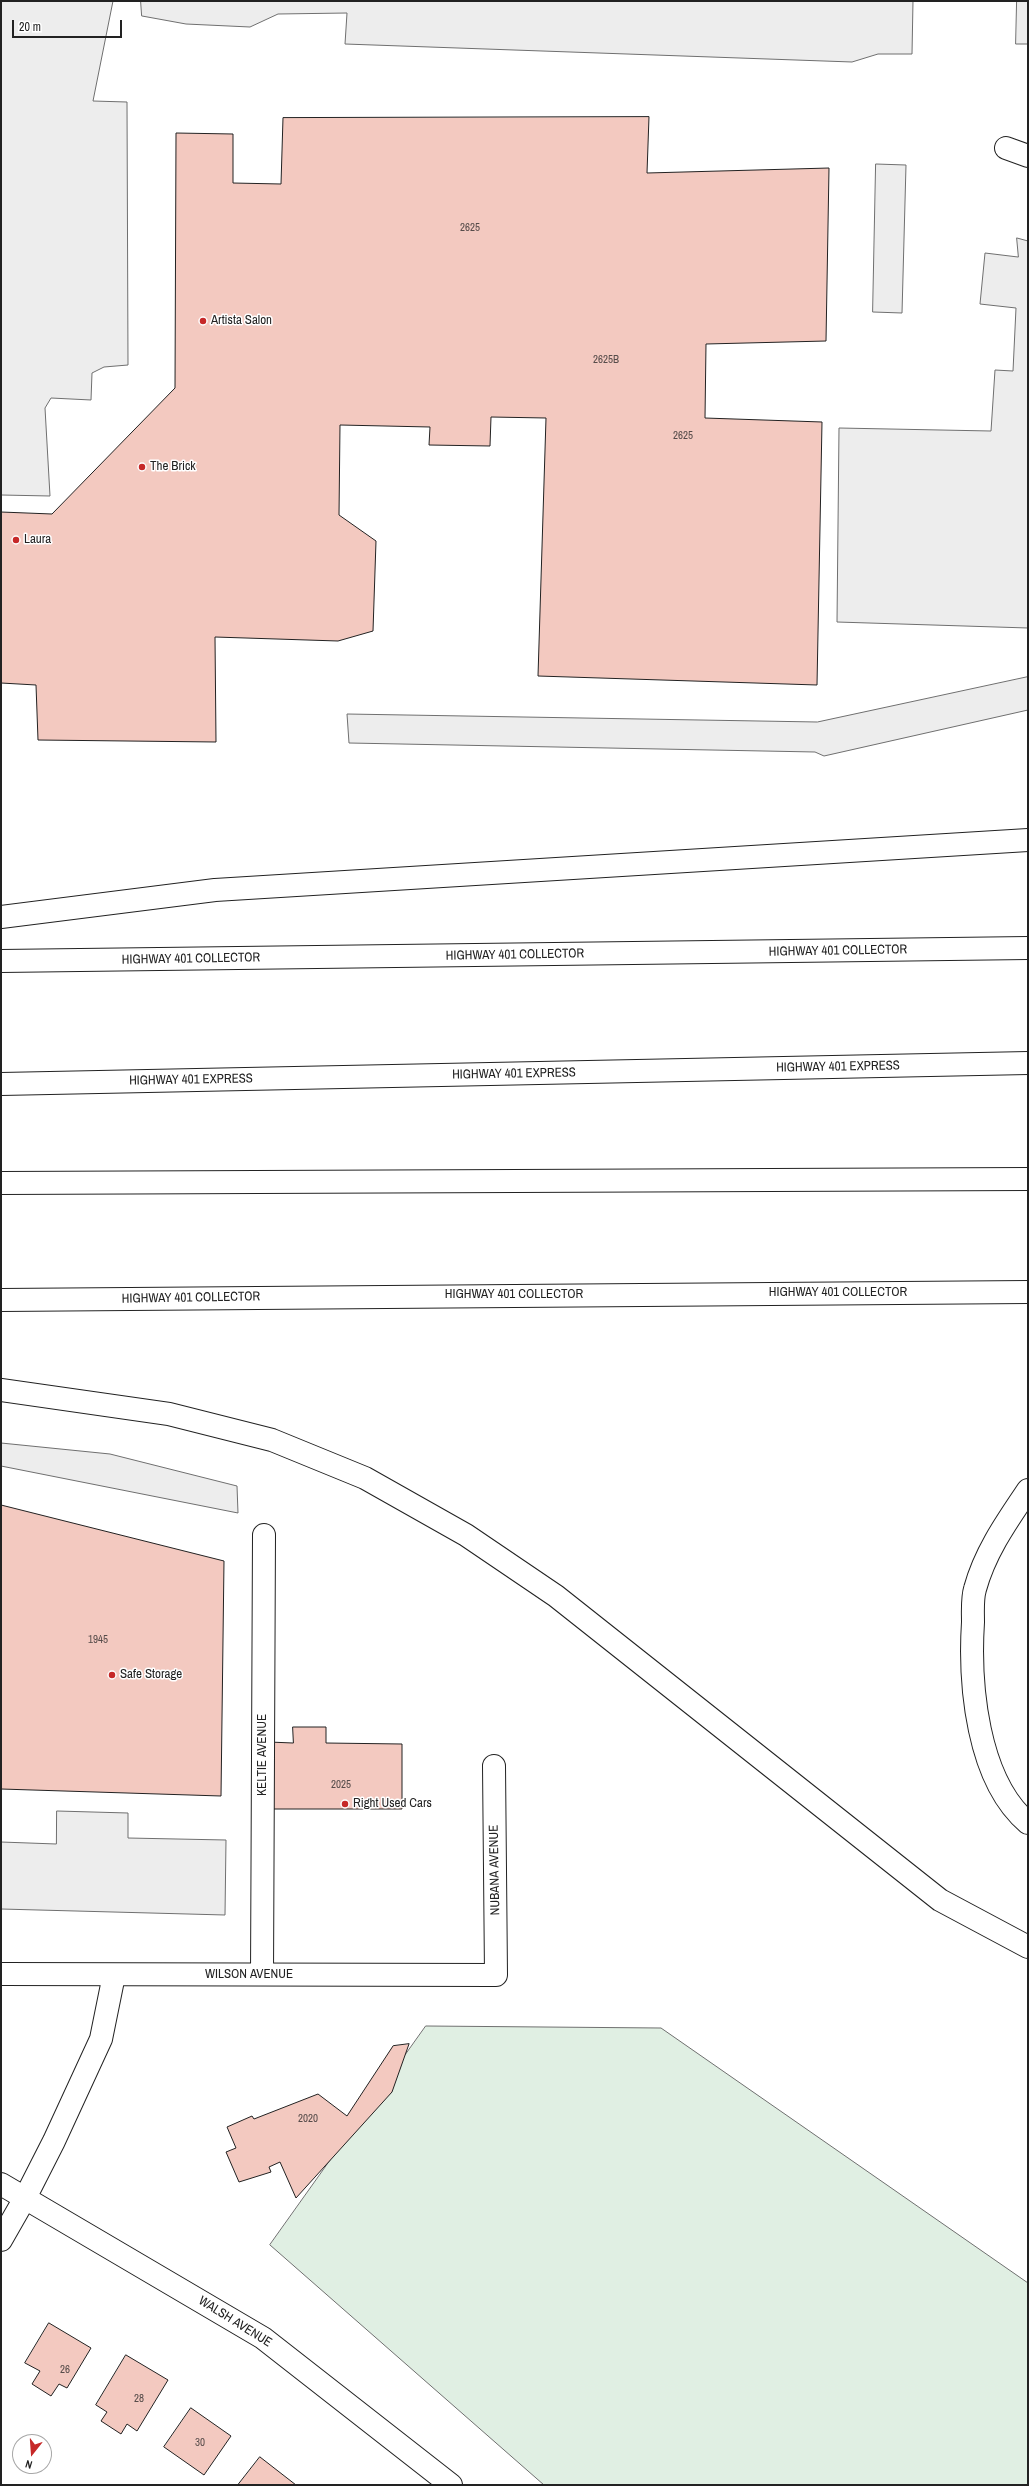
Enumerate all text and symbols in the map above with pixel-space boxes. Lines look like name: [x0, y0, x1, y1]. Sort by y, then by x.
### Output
scale bar: [14, 12, 124, 38]
text: 20 m: [19, 19, 41, 35]
house number: 2625: [460, 221, 480, 235]
place label: Artista Salon: [211, 313, 272, 329]
marker: Artista Salon: [198, 316, 208, 326]
house number: 2625B: [593, 353, 619, 367]
house number: 2625: [673, 429, 693, 443]
place label: The Brick: [150, 459, 196, 475]
marker: The Brick: [137, 462, 147, 472]
place label: Laura: [24, 532, 51, 548]
marker: Laura: [11, 535, 21, 545]
street label: HIGHWAY 401 COLLECTOR: [769, 942, 907, 960]
street label: HIGHWAY 401 COLLECTOR: [446, 946, 584, 964]
street label: HIGHWAY 401 COLLECTOR: [122, 950, 260, 968]
street label: HIGHWAY 401 EXPRESS: [776, 1058, 900, 1076]
street label: HIGHWAY 401 EXPRESS: [452, 1065, 576, 1083]
street label: HIGHWAY 401 EXPRESS: [129, 1071, 253, 1089]
street label: HIGHWAY 401 COLLECTOR: [769, 1285, 907, 1301]
street label: HIGHWAY 401 COLLECTOR: [445, 1287, 583, 1303]
street label: HIGHWAY 401 COLLECTOR: [122, 1289, 260, 1307]
house number: 1945: [88, 1633, 108, 1647]
place label: Safe Storage: [120, 1667, 182, 1683]
marker: Safe Storage: [107, 1670, 117, 1680]
street label: KELTIE AVENUE: [255, 1714, 271, 1796]
house number: 2025: [331, 1778, 351, 1792]
place label: Right Used Cars: [353, 1796, 432, 1812]
marker: Right Used Cars: [340, 1799, 350, 1809]
street label: NUBANA AVENUE: [486, 1825, 504, 1915]
street label: WILSON AVENUE: [205, 1967, 293, 1983]
house number: 2020: [298, 2112, 318, 2126]
street label: WALSH AVENUE: [195, 2293, 275, 2351]
house number: 26: [60, 2363, 70, 2377]
house number: 28: [134, 2392, 144, 2406]
north arrow: [12, 2434, 52, 2474]
house number: 30: [195, 2436, 205, 2450]
text: N: [24, 2457, 34, 2472]

